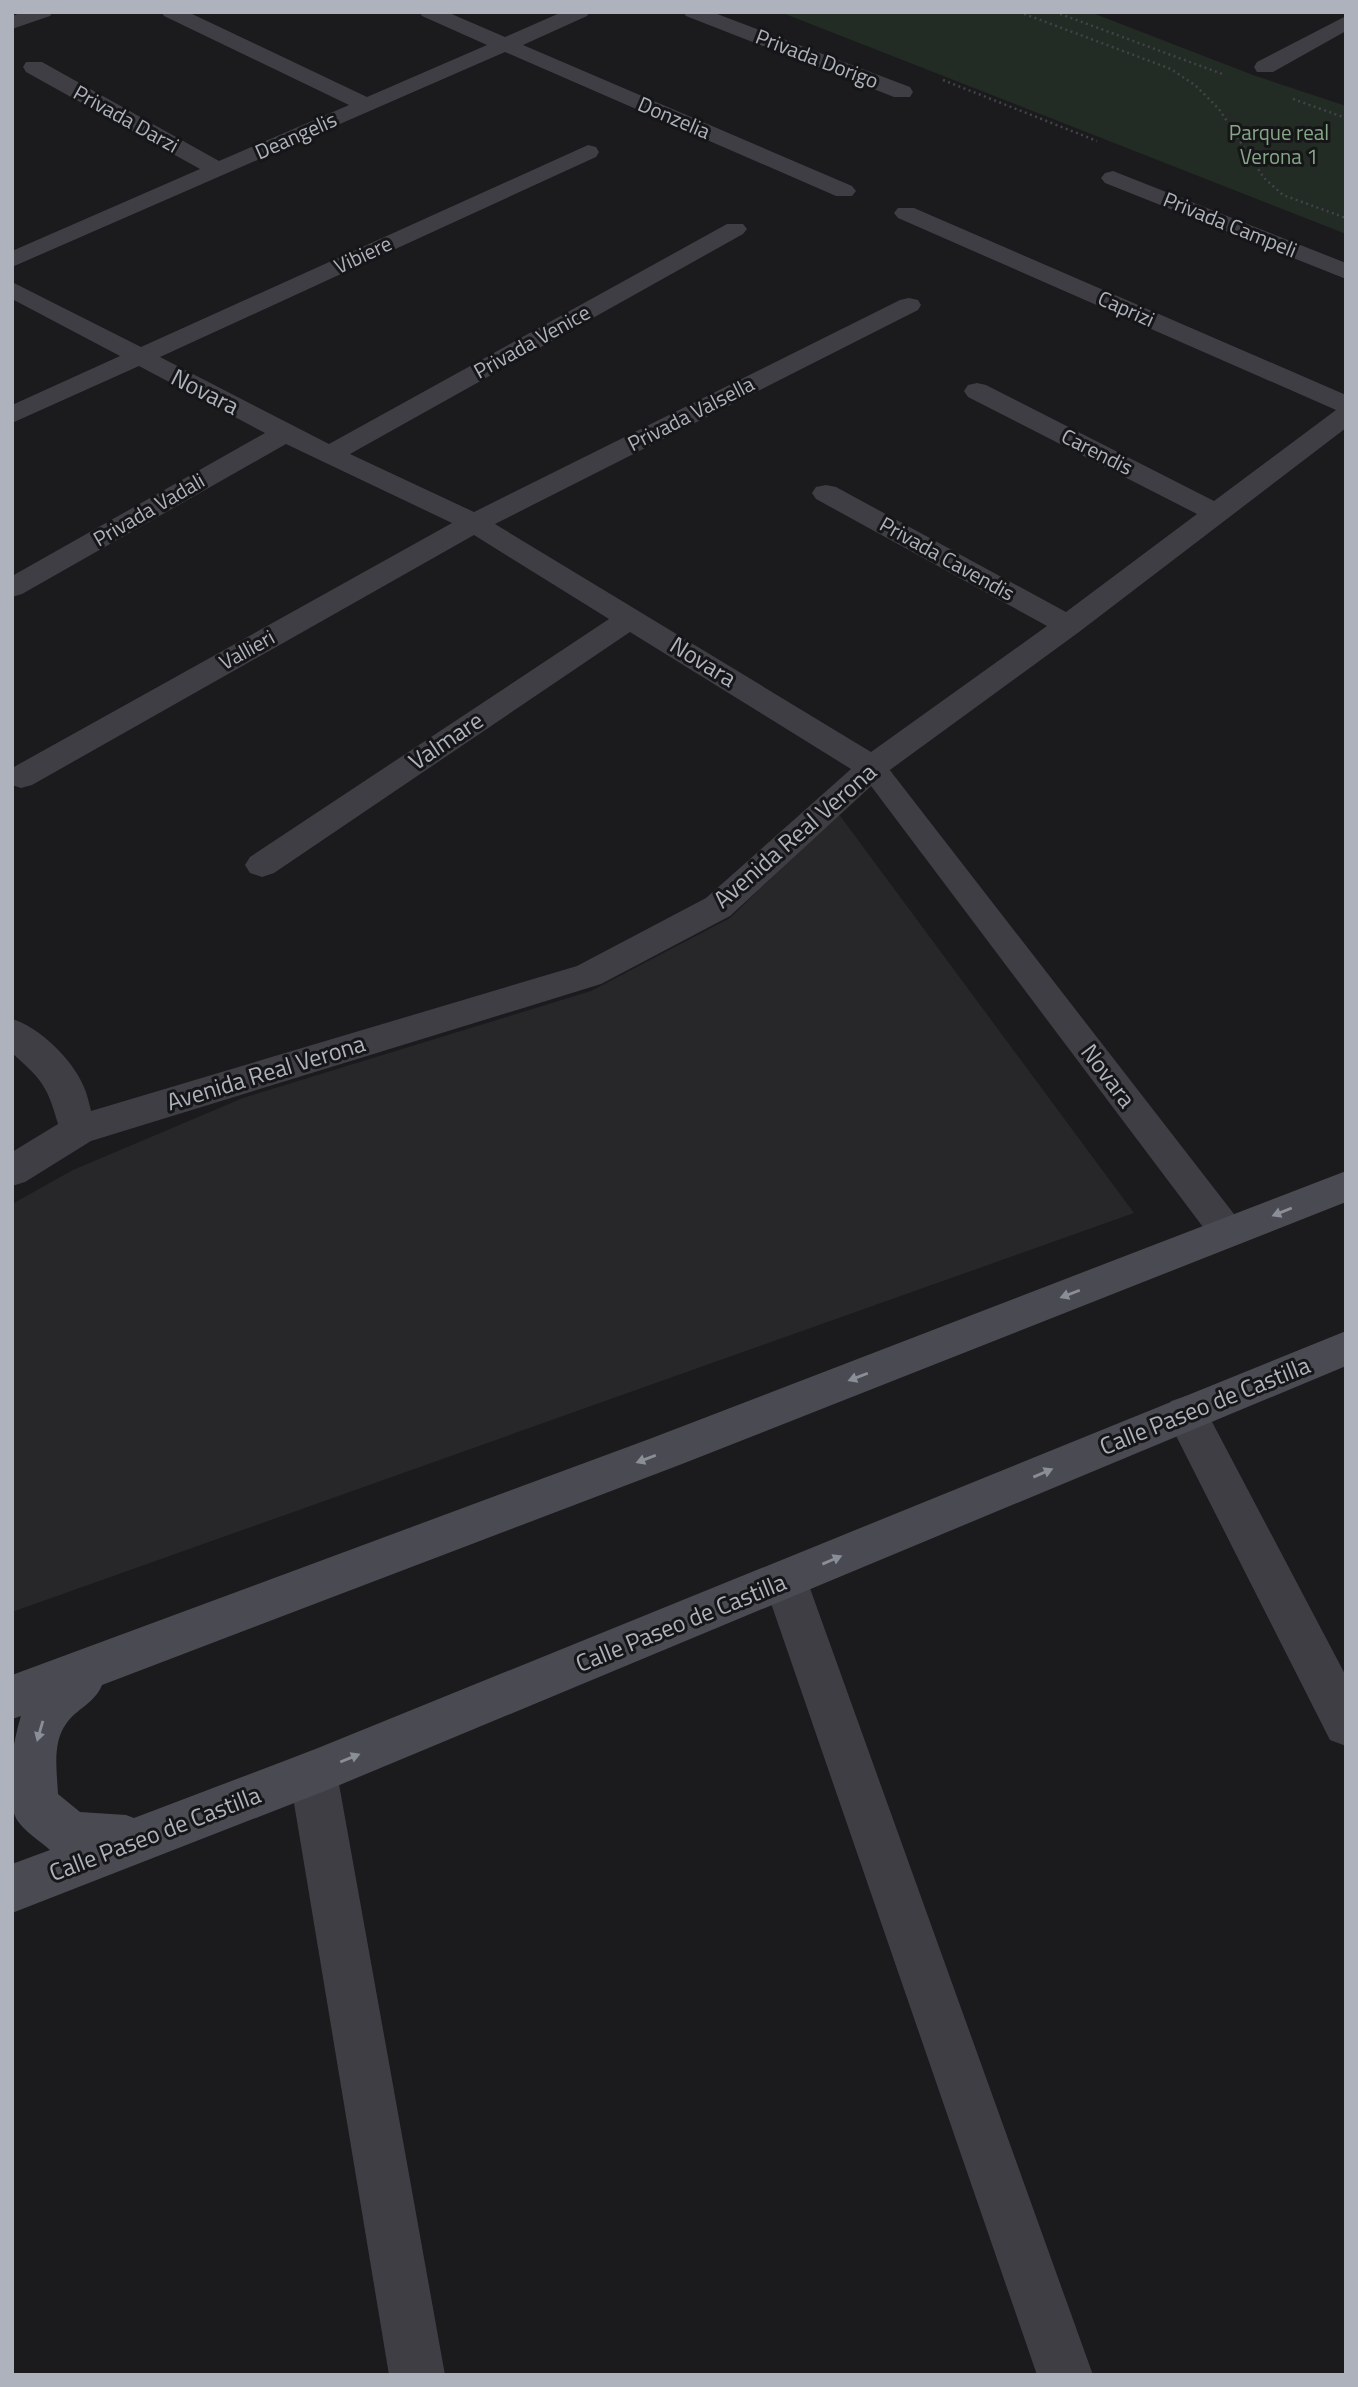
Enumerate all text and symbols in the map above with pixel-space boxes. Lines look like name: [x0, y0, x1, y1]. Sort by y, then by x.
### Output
street label: Privada Dorigo: [751, 20, 883, 96]
street label: Privada Darzi: [68, 76, 185, 160]
street label: Donzelia: [633, 88, 716, 147]
street label: Deangelis: [250, 103, 342, 167]
park label: Parque real Verona 1: [1229, 116, 1329, 172]
street label: Privada Campeli: [1159, 183, 1302, 265]
street label: Vibiere: [328, 227, 397, 281]
street label: Caprizi: [1093, 281, 1160, 335]
street label: Privada Venice: [467, 296, 596, 386]
street label: Novara: [165, 359, 246, 424]
street label: Privada Valsella: [622, 367, 760, 459]
street label: Carendis: [1056, 420, 1139, 483]
street label: Privada Vadali: [87, 464, 210, 554]
street label: Privada Cavendis: [874, 508, 1021, 609]
street label: Vallieri: [213, 621, 280, 677]
street label: Novara: [663, 627, 744, 696]
street label: Valmare: [401, 702, 490, 778]
street label: Avenida Real Verona: [705, 754, 884, 916]
street label: Avenida Real Verona: [162, 1025, 369, 1119]
street label: Novara: [1073, 1036, 1145, 1115]
one-way arrow: [1272, 1206, 1293, 1217]
one-way arrow: [1060, 1289, 1081, 1300]
street label: Calle Paseo de Castilla: [1094, 1346, 1315, 1464]
one-way arrow: [848, 1371, 869, 1382]
one-way arrow: [636, 1454, 657, 1465]
one-way arrow: [1032, 1467, 1053, 1478]
one-way arrow: [822, 1555, 843, 1566]
street label: Calle Paseo de Castilla: [570, 1563, 791, 1681]
one-way arrow: [34, 1721, 44, 1742]
one-way arrow: [340, 1752, 360, 1764]
street label: Calle Paseo de Castilla: [44, 1776, 266, 1890]

